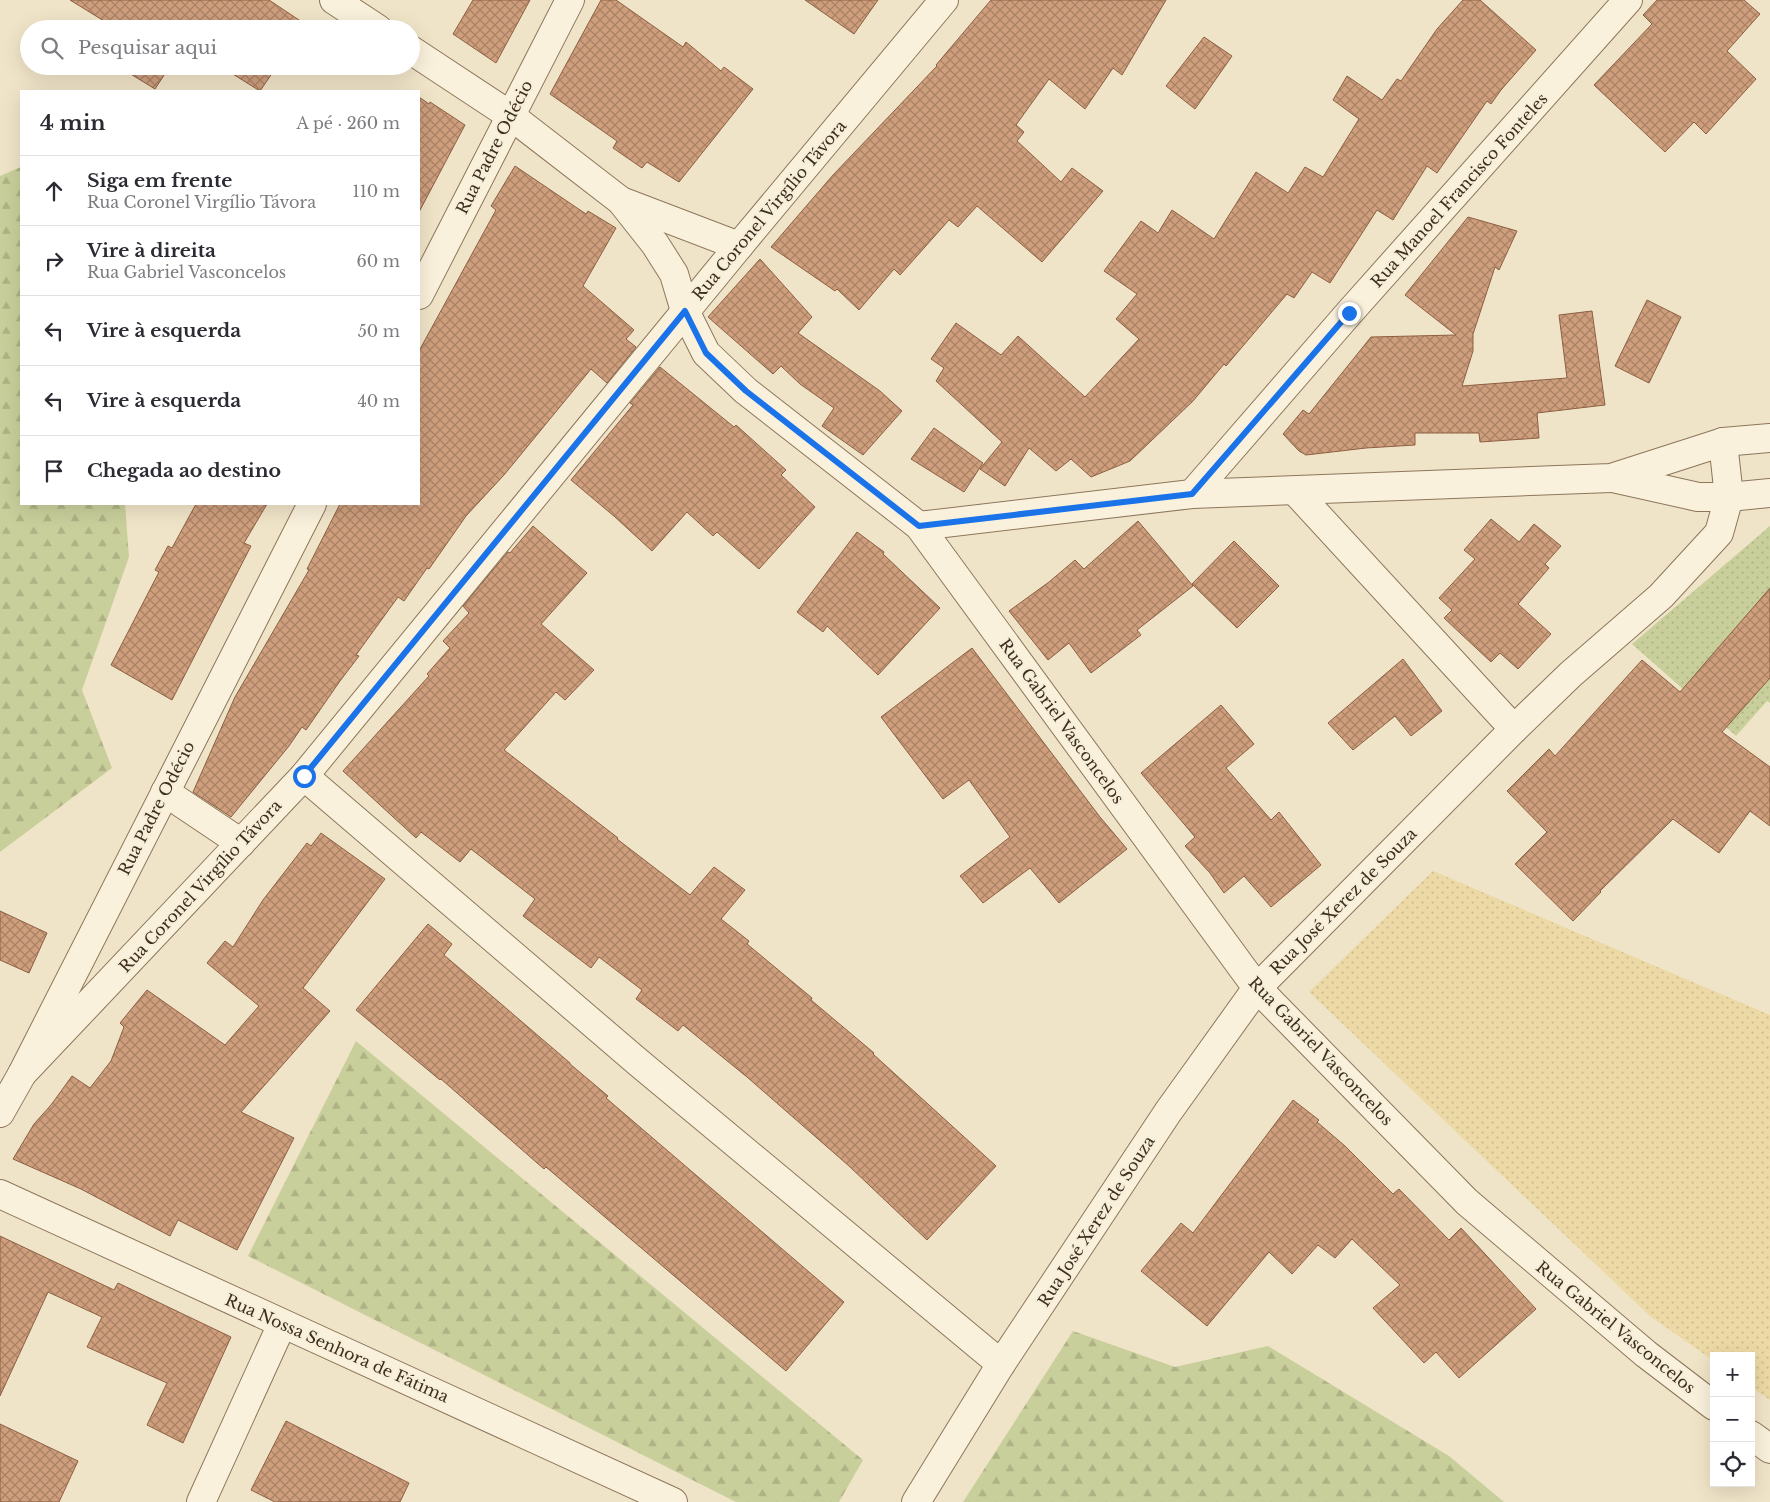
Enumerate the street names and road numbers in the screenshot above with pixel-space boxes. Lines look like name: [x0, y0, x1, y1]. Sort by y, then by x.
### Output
street label: Rua Padre Odécio: [452, 77, 536, 217]
street label: Rua Manoel Francisco Fonteles: [1366, 89, 1552, 291]
street label: Rua Coronel Virgílio Távora: [688, 116, 850, 304]
street label: Rua Gabriel Vasconcelos: [995, 635, 1129, 807]
street label: Rua Padre Odécio: [114, 738, 198, 878]
street label: Rua Coronel Virgílio Távora: [115, 795, 285, 977]
street label: Rua José Xerez de Souza: [1265, 823, 1421, 979]
street label: Rua Gabriel Vasconcelos: [1245, 972, 1397, 1130]
street label: Rua José Xerez de Souza: [1033, 1132, 1159, 1310]
street label: Rua Gabriel Vasconcelos: [1532, 1257, 1700, 1397]
street label: Rua Nossa Senhora de Fátima: [222, 1289, 452, 1407]

